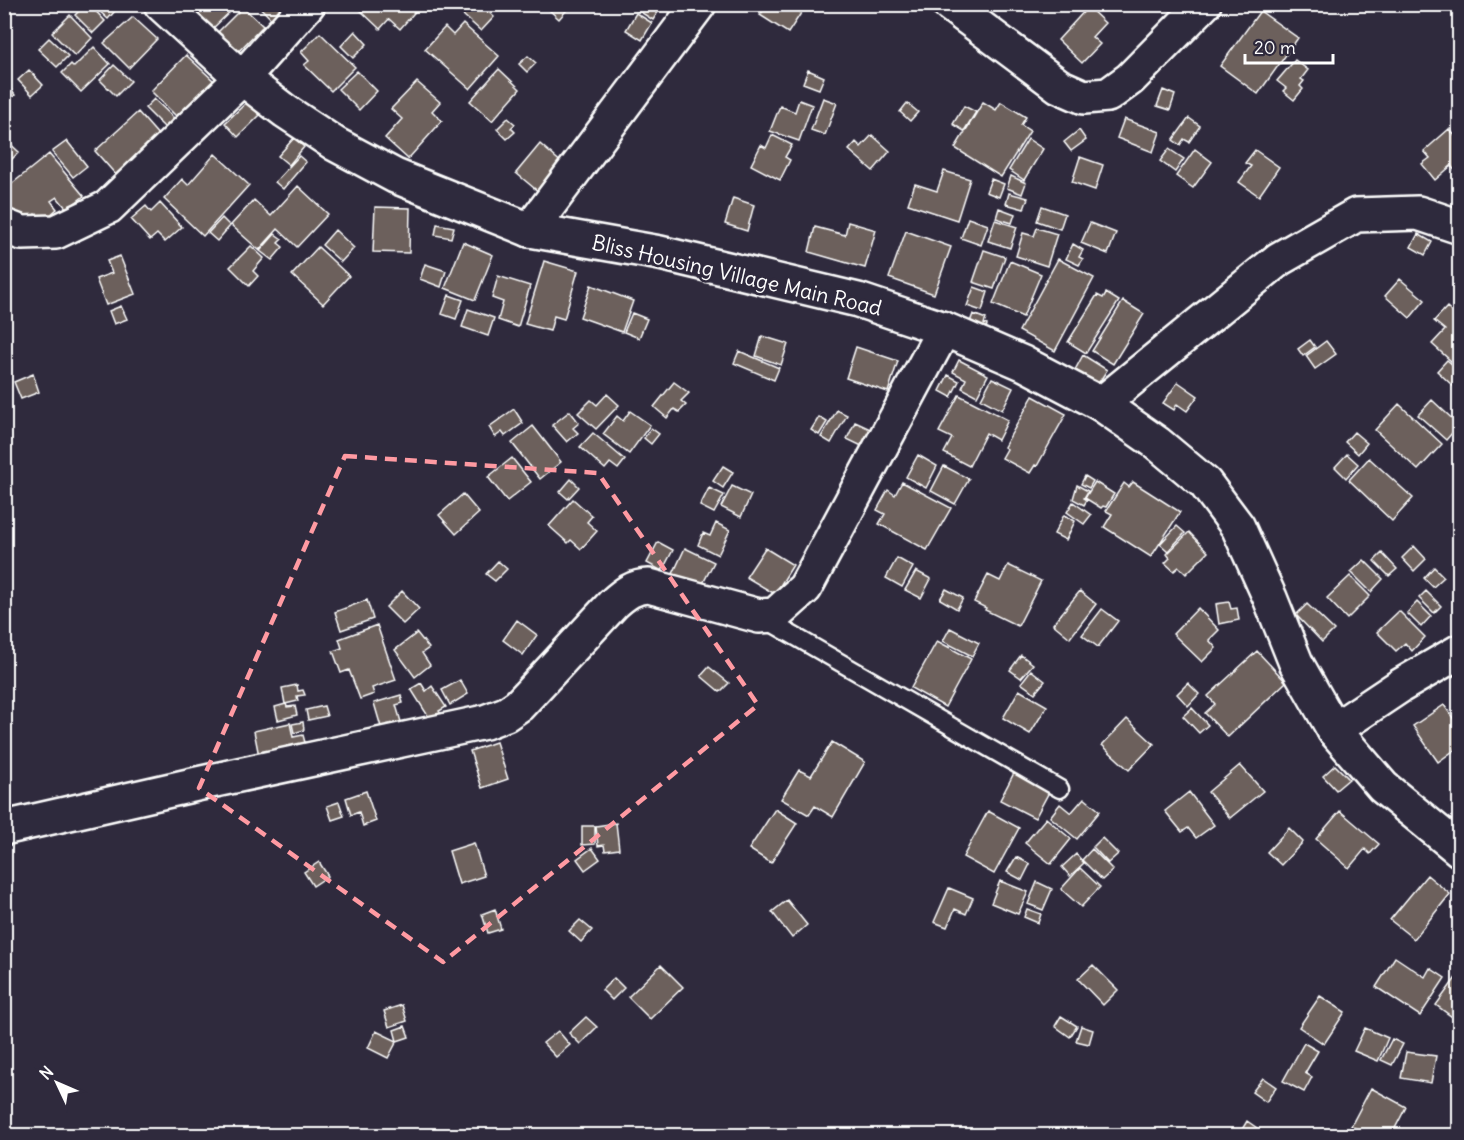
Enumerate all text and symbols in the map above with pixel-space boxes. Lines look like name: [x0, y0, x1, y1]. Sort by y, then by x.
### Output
scale bar: [1245, 27, 1334, 65]
text: 20 m: [1254, 36, 1296, 59]
street label: Bliss Housing Village Main Road: [589, 228, 885, 322]
north arrow: [27, 1053, 87, 1113]
text: N: [35, 1062, 57, 1084]

